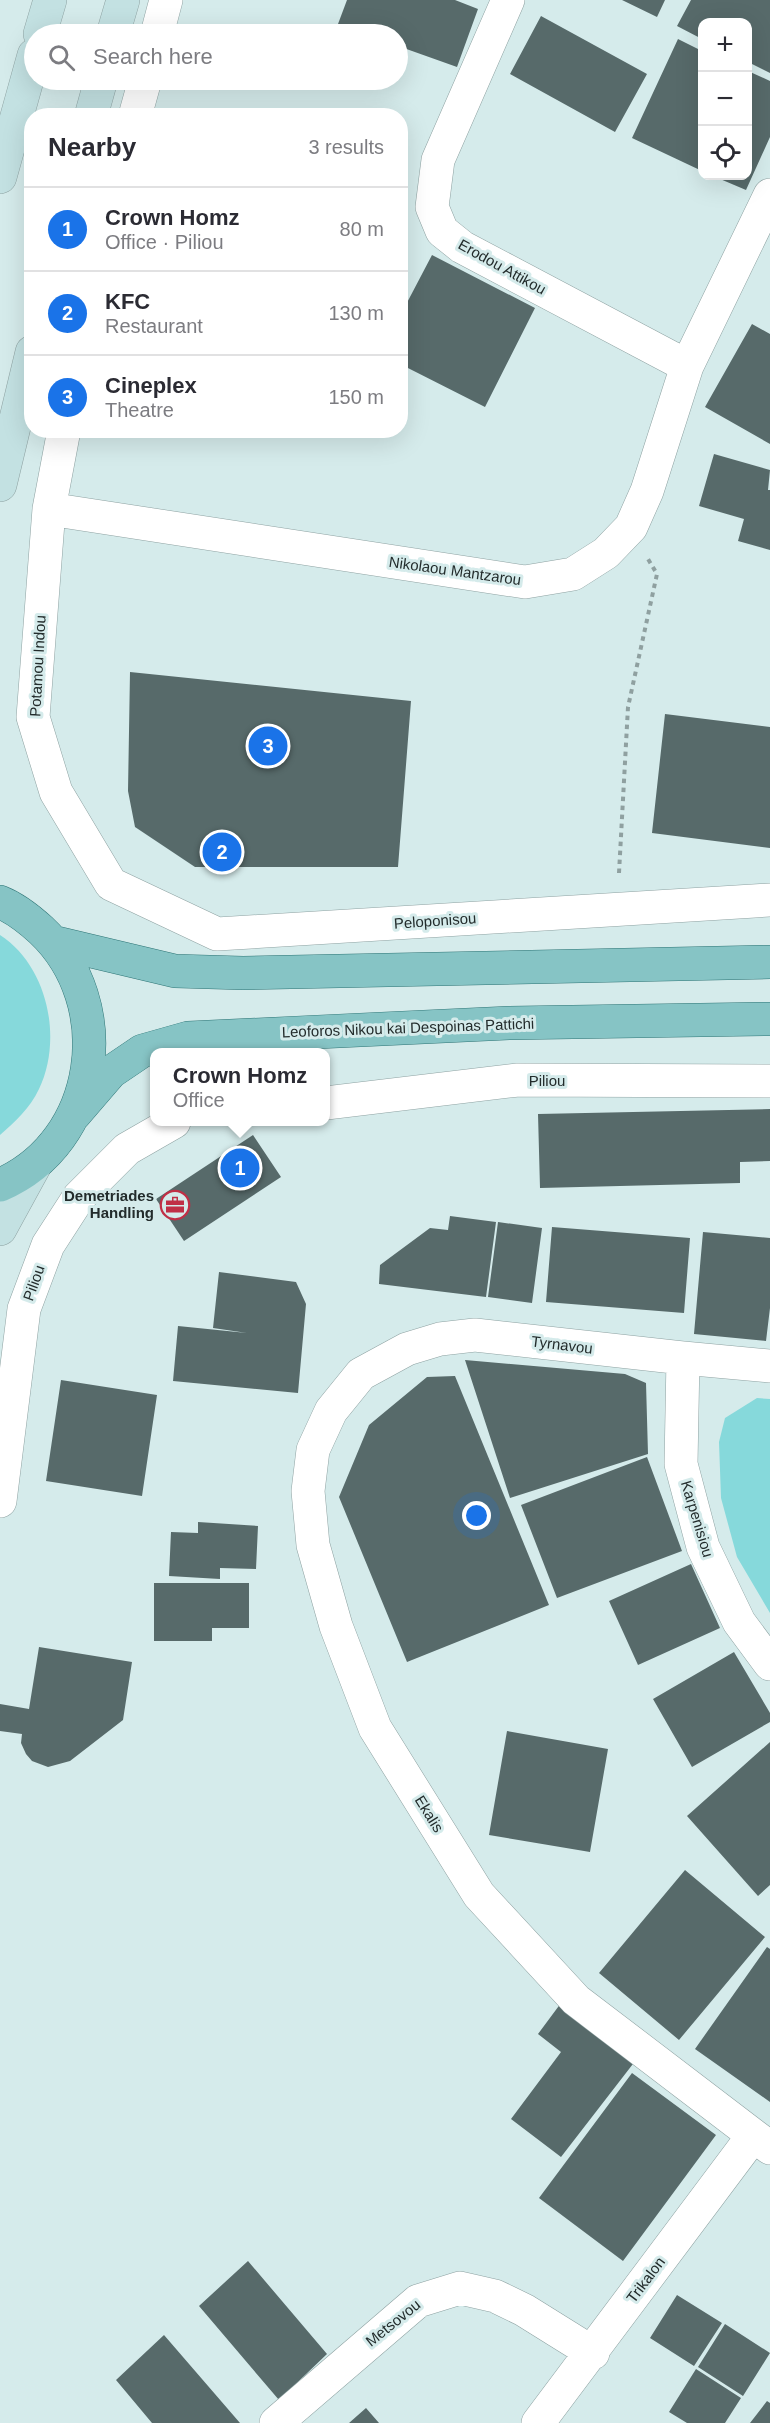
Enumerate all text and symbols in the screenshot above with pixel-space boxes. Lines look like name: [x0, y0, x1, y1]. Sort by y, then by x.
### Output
map controls: [698, 18, 752, 180]
button: +: [698, 18, 752, 72]
search box: [24, 24, 408, 90]
icon: search: [45, 41, 78, 74]
text: Search here: [93, 44, 213, 69]
button: −: [698, 72, 752, 126]
button: locate: [698, 126, 752, 180]
text: Nearby: [48, 132, 136, 162]
text: 3 results: [308, 136, 384, 158]
text: Crown Homz: [105, 205, 239, 230]
text: 1: [62, 218, 73, 240]
text: 80 m: [340, 218, 384, 240]
text: Office · Piliou: [105, 231, 224, 253]
street label: Erodou Attikou: [455, 235, 549, 298]
text: KFC: [105, 289, 150, 314]
text: 2: [62, 302, 73, 324]
text: 130 m: [328, 302, 384, 324]
text: Restaurant: [105, 315, 203, 337]
text: Cineplex: [105, 373, 197, 398]
text: 3: [62, 386, 73, 408]
text: 150 m: [328, 386, 384, 408]
text: Theatre: [105, 399, 174, 421]
street label: Nikolaou Mantzarou: [388, 553, 522, 588]
street label: Potamou Indou: [26, 615, 49, 717]
pin: 3: [248, 724, 288, 768]
pin: 2: [202, 830, 242, 874]
street label: Peloponisou: [393, 909, 477, 932]
street label: Leoforos Nikou kai Despoinas Pattichi: [281, 1015, 535, 1040]
popup: [150, 1048, 330, 1126]
text: Crown Homz: [173, 1063, 307, 1088]
street label: Piliou: [529, 1072, 565, 1089]
text: Office: [173, 1089, 225, 1111]
pin: 1: [220, 1146, 260, 1190]
place label: Demetriades Handling: [64, 1187, 154, 1221]
office icon: Demetriades Handling: [159, 1189, 191, 1221]
street label: Piliou: [19, 1263, 48, 1303]
street label: Tyrnavou: [530, 1332, 594, 1357]
street label: Karpenisiou: [678, 1478, 717, 1559]
your location: [462, 1501, 491, 1530]
street label: Ekalis: [412, 1792, 447, 1835]
street label: Trikalon: [623, 2254, 668, 2306]
street label: Metsovou: [362, 2296, 423, 2350]

